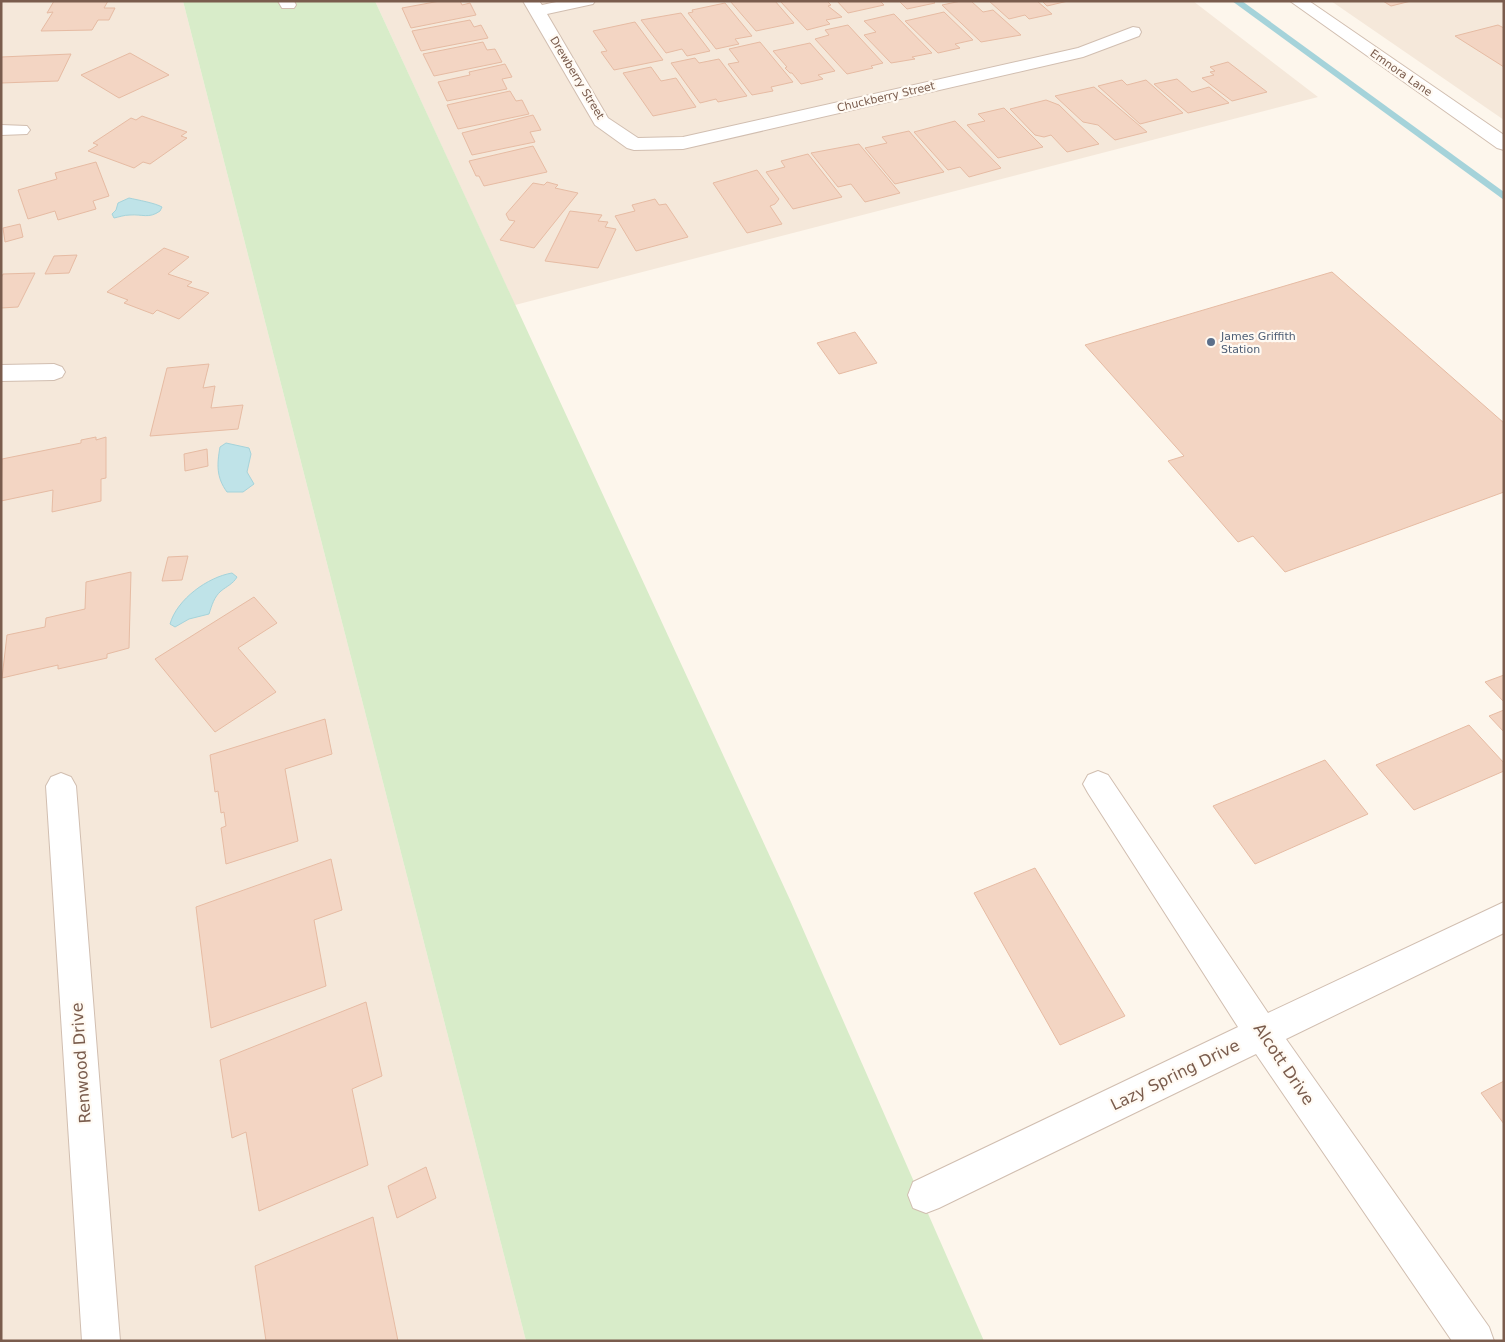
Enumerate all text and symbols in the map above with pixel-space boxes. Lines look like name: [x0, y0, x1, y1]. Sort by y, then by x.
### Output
street label: Drewberry Street: [547, 34, 607, 122]
street label: Emnora Lane: [1367, 47, 1435, 99]
street label: Chuckberry Street: [836, 79, 937, 115]
place label: James Griffith Station: [1220, 330, 1296, 356]
marker: James Griffith Station: [1205, 336, 1217, 348]
street label: Renwood Drive: [67, 1002, 95, 1124]
street label: Alcott Drive: [1250, 1020, 1318, 1108]
street label: Lazy Spring Drive: [1107, 1036, 1243, 1114]

